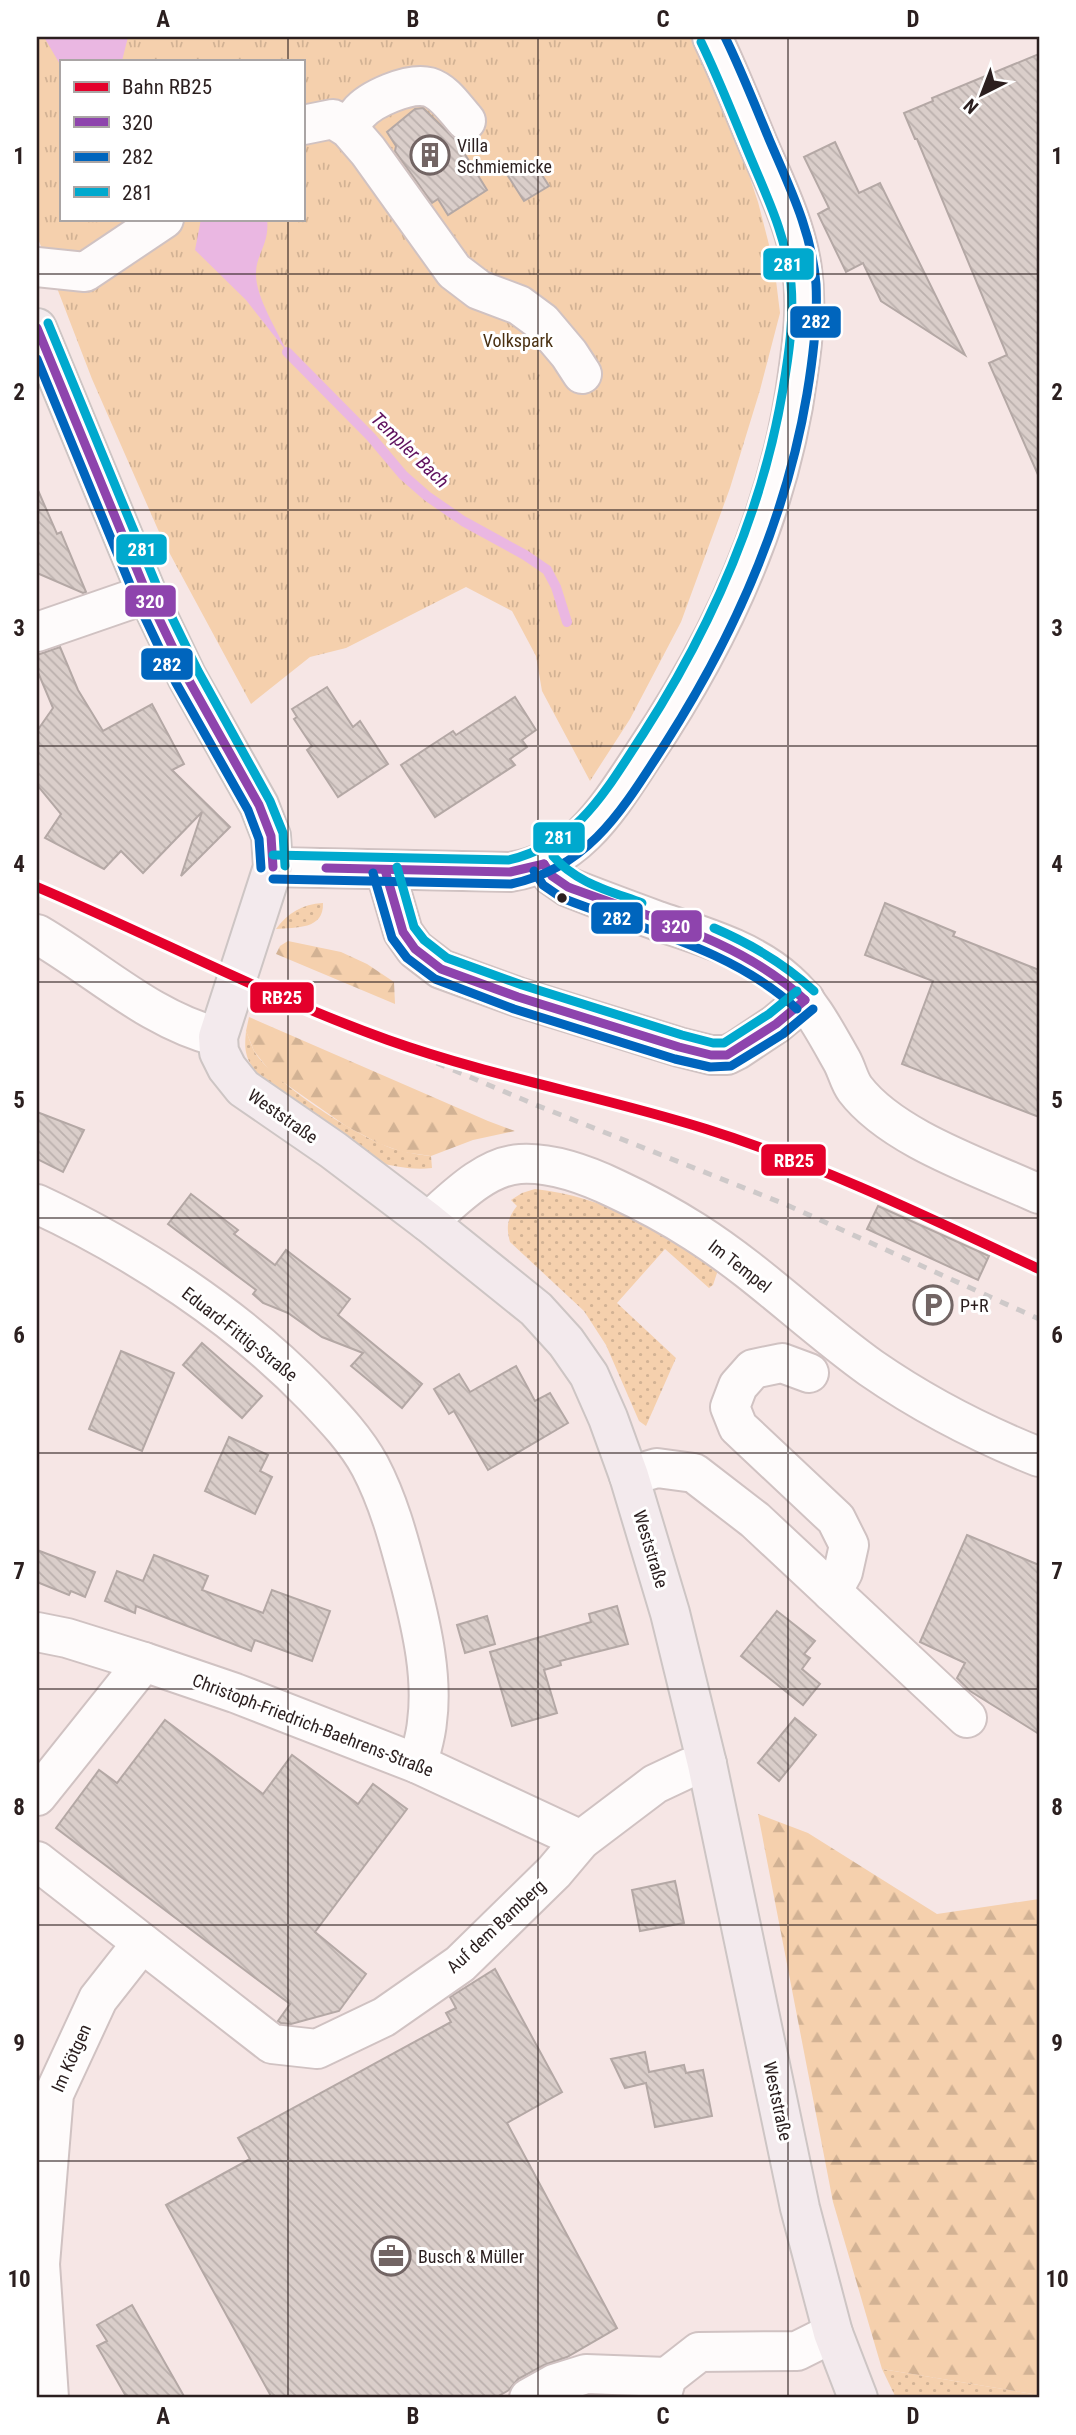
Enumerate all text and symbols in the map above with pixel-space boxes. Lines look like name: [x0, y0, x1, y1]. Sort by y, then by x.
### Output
text: A: [156, 6, 170, 33]
text: B: [407, 6, 419, 33]
text: C: [656, 6, 670, 33]
text: D: [907, 6, 920, 33]
legend: [60, 60, 304, 220]
north arrow: [946, 60, 1016, 130]
text: Bahn RB25: [122, 75, 212, 99]
text: N: [959, 94, 983, 119]
text: 320: [122, 111, 153, 135]
building icon: Villa Schmiemicke: [409, 134, 451, 176]
place label: Villa Schmiemicke: [457, 135, 552, 177]
text: 1: [13, 143, 25, 170]
text: 1: [1051, 143, 1063, 170]
text: 282: [122, 145, 153, 169]
text: 281: [122, 181, 153, 205]
line badge: 281: [762, 247, 815, 281]
text: 281: [774, 253, 802, 276]
line badge: 282: [789, 305, 842, 339]
text: 282: [802, 310, 830, 333]
park label: Volkspark: [483, 330, 553, 351]
text: 2: [13, 379, 25, 406]
text: 2: [1051, 379, 1063, 406]
water label: Templer Bach: [366, 407, 454, 493]
line badge: 281: [115, 533, 168, 566]
text: 281: [128, 538, 156, 561]
line badge: 320: [124, 584, 177, 618]
text: 320: [136, 590, 164, 613]
text: 3: [13, 615, 25, 642]
text: 3: [1051, 615, 1063, 642]
line badge: 282: [140, 647, 194, 681]
text: 282: [153, 653, 181, 676]
line badge: 281: [532, 821, 586, 854]
text: 281: [545, 826, 573, 849]
text: 4: [13, 851, 25, 878]
text: 4: [1051, 851, 1063, 878]
unlabelled marker: [555, 891, 569, 905]
line badge: 282: [590, 901, 644, 935]
text: 282: [603, 907, 631, 930]
line badge: 320: [650, 909, 703, 943]
text: 320: [662, 915, 690, 938]
line badge: RB25: [249, 981, 315, 1014]
text: RB25: [262, 986, 302, 1009]
street label: Weststraße: [244, 1084, 322, 1148]
text: 5: [13, 1087, 25, 1114]
text: 5: [1051, 1087, 1063, 1114]
line badge: RB25: [760, 1143, 827, 1177]
text: RB25: [774, 1149, 814, 1172]
street label: Im Tempel: [704, 1235, 776, 1297]
street label: Eduard-Fittig-Straße: [178, 1282, 302, 1386]
parking icon: P+R: [912, 1284, 954, 1326]
place label: P+R: [960, 1295, 989, 1316]
text: 6: [13, 1322, 25, 1349]
text: 6: [1051, 1322, 1063, 1349]
street label: Weststraße: [629, 1507, 673, 1591]
text: 7: [13, 1558, 25, 1585]
text: 7: [1051, 1558, 1063, 1585]
street label: Christoph-Friedrich-Baehrens-Straße: [190, 1669, 436, 1781]
text: 8: [13, 1794, 25, 1821]
text: 8: [1051, 1794, 1063, 1821]
street label: Auf dem Bamberg: [442, 1875, 550, 1977]
street label: Im Kötgen: [47, 2021, 95, 2095]
text: 9: [13, 2030, 25, 2057]
text: 9: [1051, 2030, 1063, 2057]
street label: Weststraße: [759, 2059, 797, 2143]
office icon: Busch & Müller: [370, 2235, 412, 2277]
place label: Busch & Müller: [418, 2246, 525, 2267]
text: 10: [7, 2266, 31, 2293]
text: 10: [1045, 2266, 1069, 2293]
text: A: [156, 2403, 170, 2430]
text: B: [407, 2403, 419, 2430]
text: C: [656, 2403, 670, 2430]
text: D: [907, 2403, 920, 2430]

